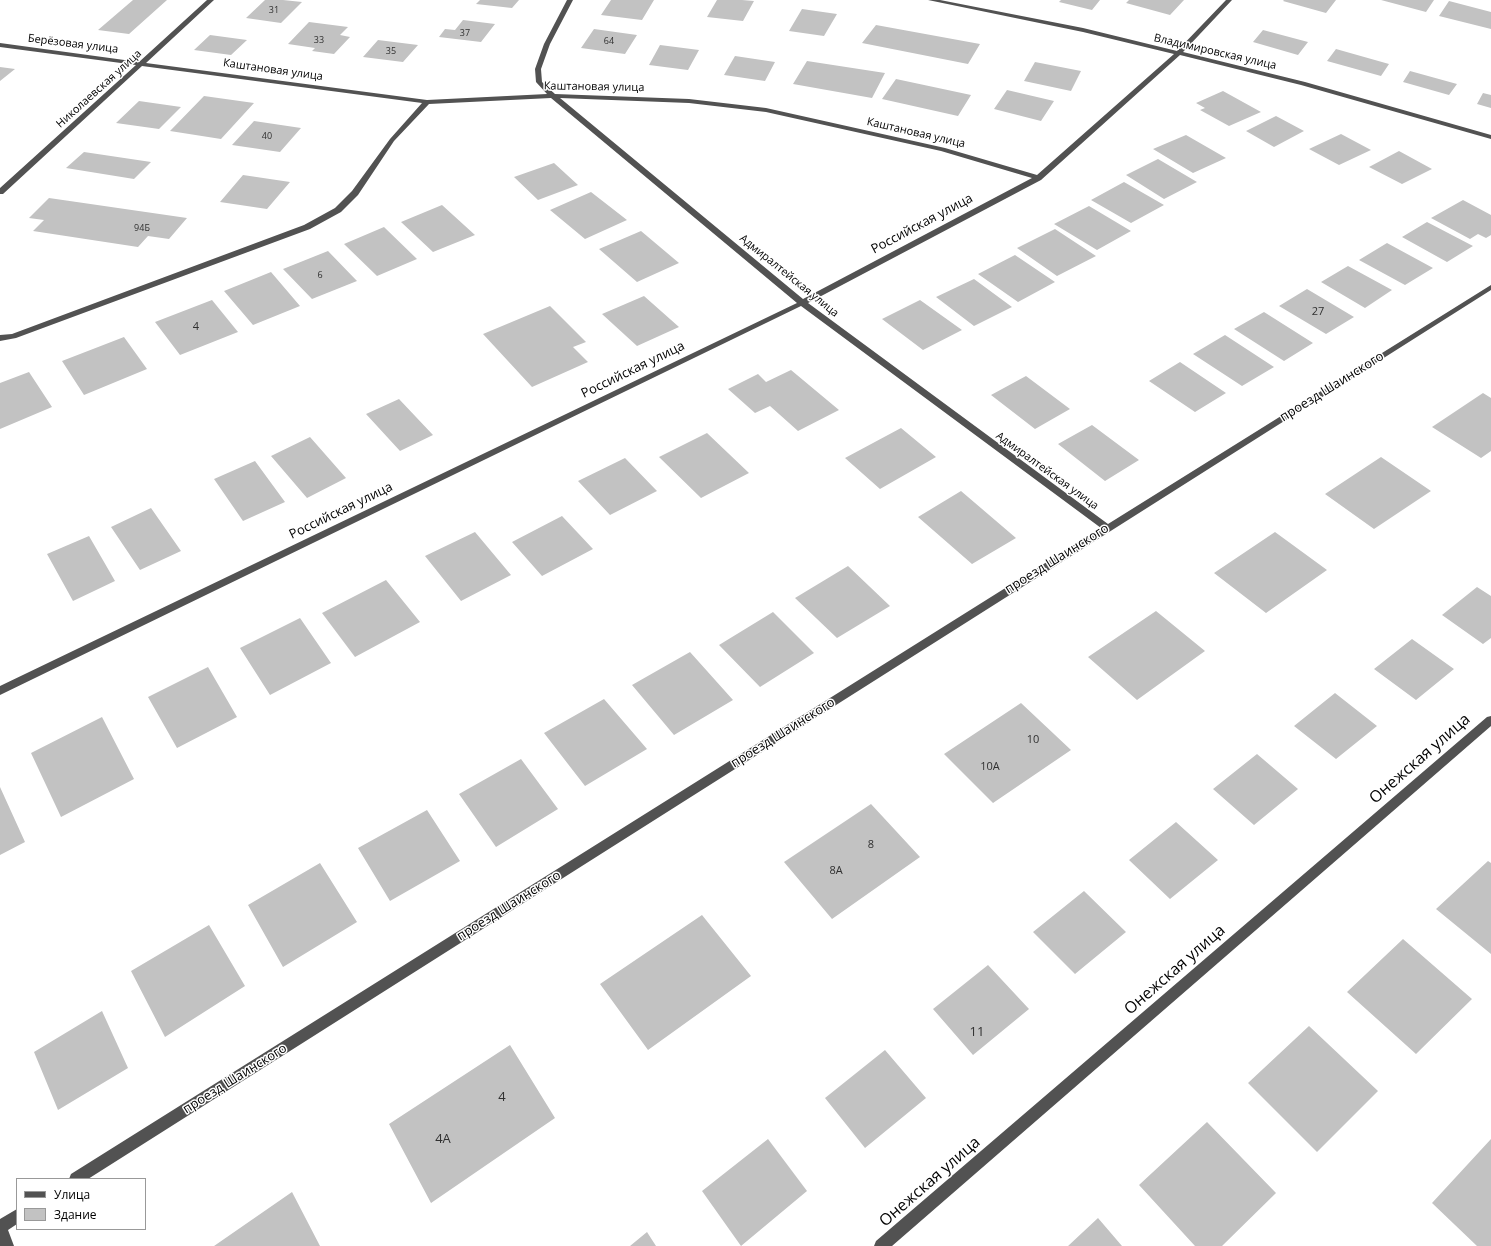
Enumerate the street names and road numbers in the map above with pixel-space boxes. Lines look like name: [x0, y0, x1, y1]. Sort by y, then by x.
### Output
street label: Владимировская улица: [1152, 31, 1278, 73]
street label: Берёзовая улица: [27, 32, 119, 56]
street label: Николаевская улица: [54, 47, 144, 131]
street label: Каштановая улица: [222, 56, 324, 84]
street label: Каштановая улица: [544, 80, 644, 94]
street label: Каштановая улица: [865, 115, 967, 151]
street label: Российская улица: [868, 191, 976, 257]
street label: Адмиралтейская улица: [737, 232, 841, 320]
street label: Российская улица: [579, 338, 687, 402]
street label: проезд Шаинского: [1277, 349, 1387, 425]
street label: Адмиралтейская улица: [993, 429, 1101, 513]
street label: Российская улица: [287, 479, 395, 543]
street label: проезд Шаинского: [1002, 521, 1112, 597]
street label: проезд Шаинского: [728, 695, 838, 771]
street label: Онежская улица: [1366, 710, 1474, 808]
street label: проезд Шаинского: [454, 868, 564, 944]
street label: Онежская улица: [1121, 921, 1229, 1019]
street label: проезд Шаинского: [180, 1041, 290, 1117]
street label: Онежская улица: [876, 1133, 984, 1231]

